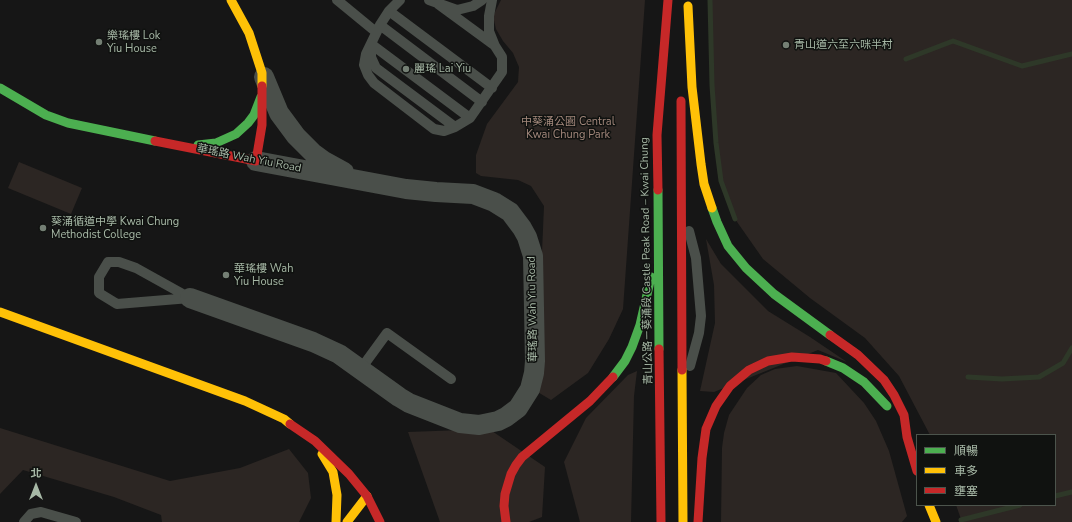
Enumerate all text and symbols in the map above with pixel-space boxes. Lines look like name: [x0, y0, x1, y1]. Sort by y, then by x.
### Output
place label: 樂瑤樓 Lok Yiu House: [107, 29, 160, 55]
marker: 樂瑤樓 Lok Yiu House: [94, 37, 104, 47]
place label: 青山道六至六咪半村: [794, 38, 893, 52]
marker: 青山道六至六咪半村: [781, 40, 791, 50]
place label: 麗瑤 Lai Yiu: [414, 62, 471, 76]
marker: 麗瑤 Lai Yiu: [401, 64, 411, 74]
park label: 中葵涌公園 Central Kwai Chung Park: [521, 115, 615, 141]
street label: 青山公路－葵涌段 Castle Peak Road – Kwai Chung: [638, 137, 656, 385]
street label: 華瑤路 Wah Yiu Road: [196, 142, 302, 176]
place label: 葵涌循道中學 Kwai Chung Methodist College: [51, 215, 179, 241]
marker: 葵涌循道中學 Kwai Chung Methodist College: [38, 223, 48, 233]
street label: 華瑤路 Wah Yiu Road: [525, 256, 541, 362]
place label: 華瑤樓 Wah Yiu House: [234, 262, 293, 288]
marker: 華瑤樓 Wah Yiu House: [221, 270, 231, 280]
legend: [916, 434, 1056, 506]
text: 順暢: [954, 443, 978, 459]
text: 車多: [954, 463, 978, 479]
north arrow: [16, 466, 56, 506]
text: 北: [31, 466, 42, 481]
text: 壅塞: [954, 483, 978, 499]

